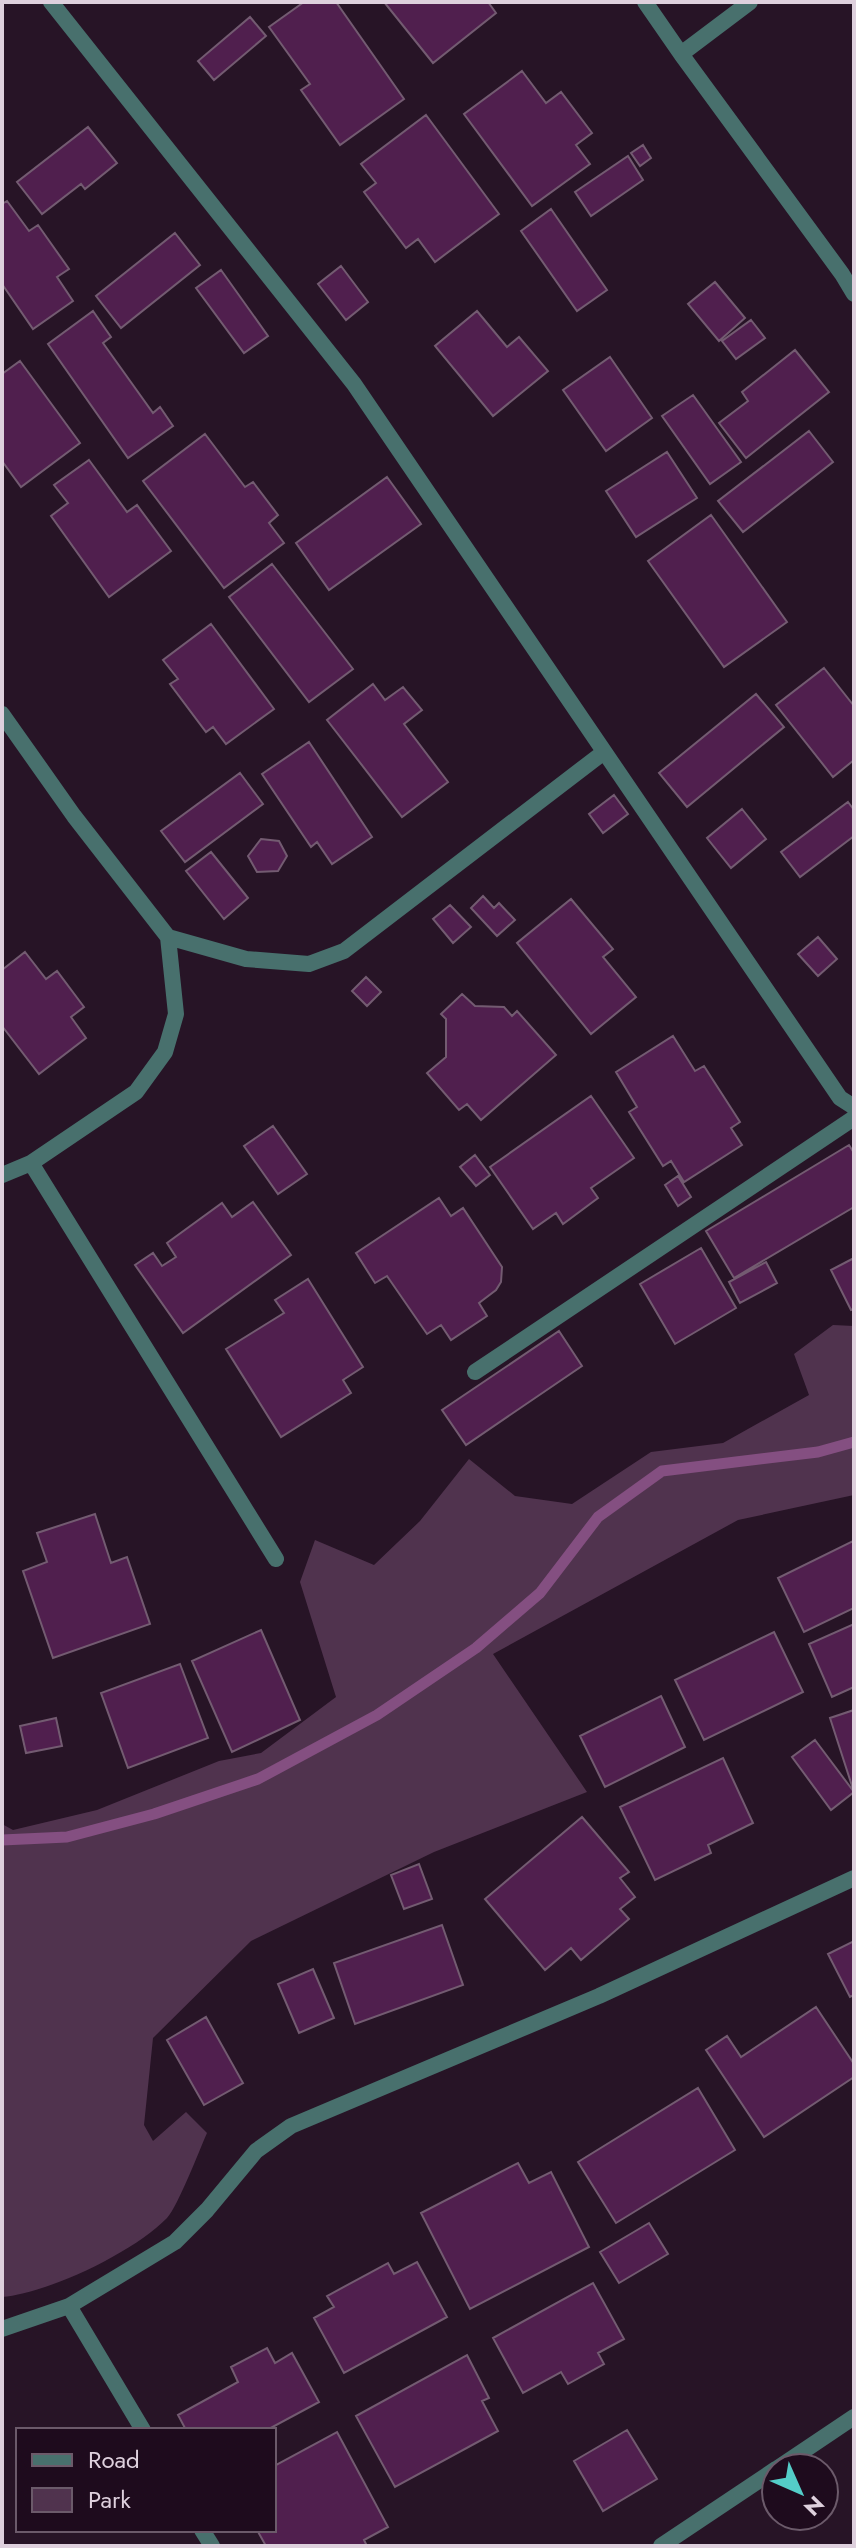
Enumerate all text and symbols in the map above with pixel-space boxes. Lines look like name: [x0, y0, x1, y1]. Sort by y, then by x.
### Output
legend: [16, 2428, 276, 2532]
text: Road: [88, 2442, 140, 2477]
north arrow: [760, 2452, 840, 2532]
text: Park: [88, 2482, 131, 2517]
text: N: [797, 2489, 832, 2524]

